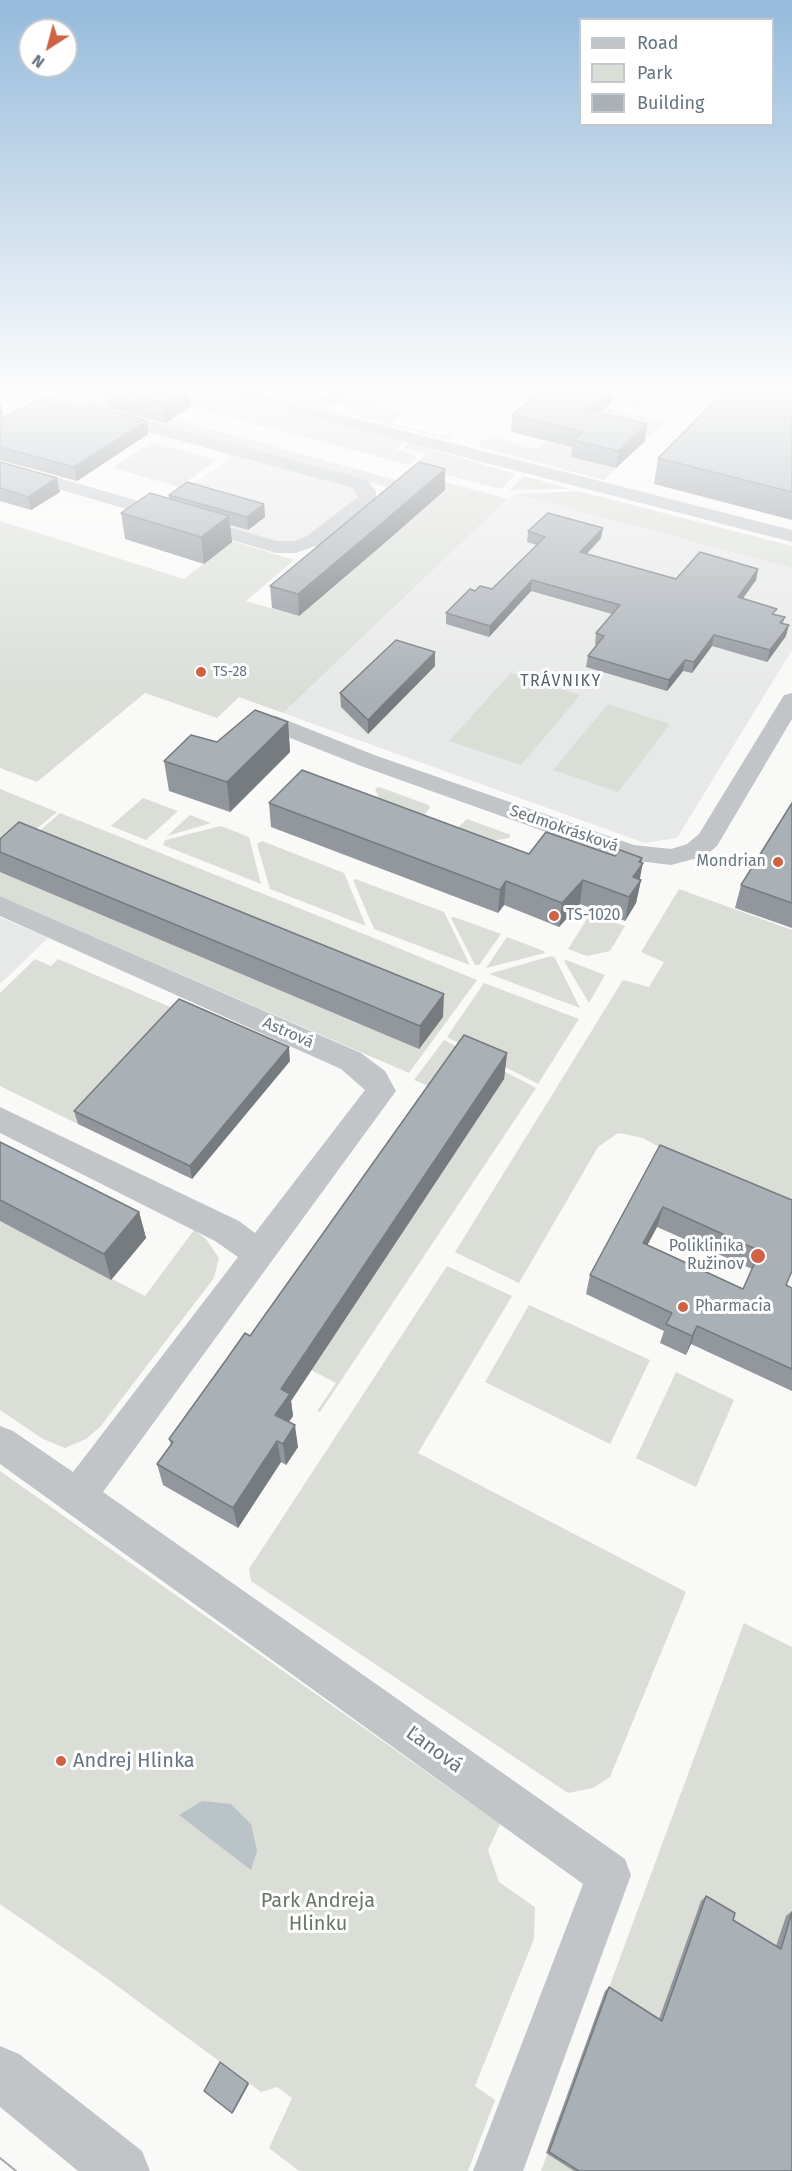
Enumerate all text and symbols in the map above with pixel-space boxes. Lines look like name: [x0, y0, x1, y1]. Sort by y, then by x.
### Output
north arrow: [18, 18, 78, 78]
legend: [579, 18, 774, 126]
text: Road: [637, 32, 679, 54]
text: N: [28, 51, 48, 72]
text: Park: [637, 62, 672, 84]
text: Building: [637, 92, 704, 114]
place label: TS-28: [213, 664, 247, 680]
marker: TS-28: [194, 665, 208, 679]
district label: TRÁVNIKY: [520, 672, 602, 692]
street label: Sedmokrásková: [507, 801, 621, 857]
place label: Mondrian: [696, 852, 766, 872]
marker: Mondrian: [771, 855, 785, 869]
place label: TS-1020: [566, 906, 621, 926]
marker: TS-1020: [547, 909, 561, 923]
street label: Astrová: [260, 1013, 316, 1053]
place label: Poliklinika Ružinov: [669, 1237, 744, 1275]
marker: Poliklinika Ružinov: [749, 1247, 767, 1265]
place label: Pharmacia: [695, 1297, 772, 1317]
marker: Pharmacia: [676, 1300, 690, 1314]
street label: Ľanová: [401, 1721, 467, 1779]
place label: Andrej Hlinka: [73, 1749, 195, 1773]
marker: Andrej Hlinka: [54, 1754, 68, 1768]
park label: Park Andreja Hlinku: [261, 1889, 375, 1936]

